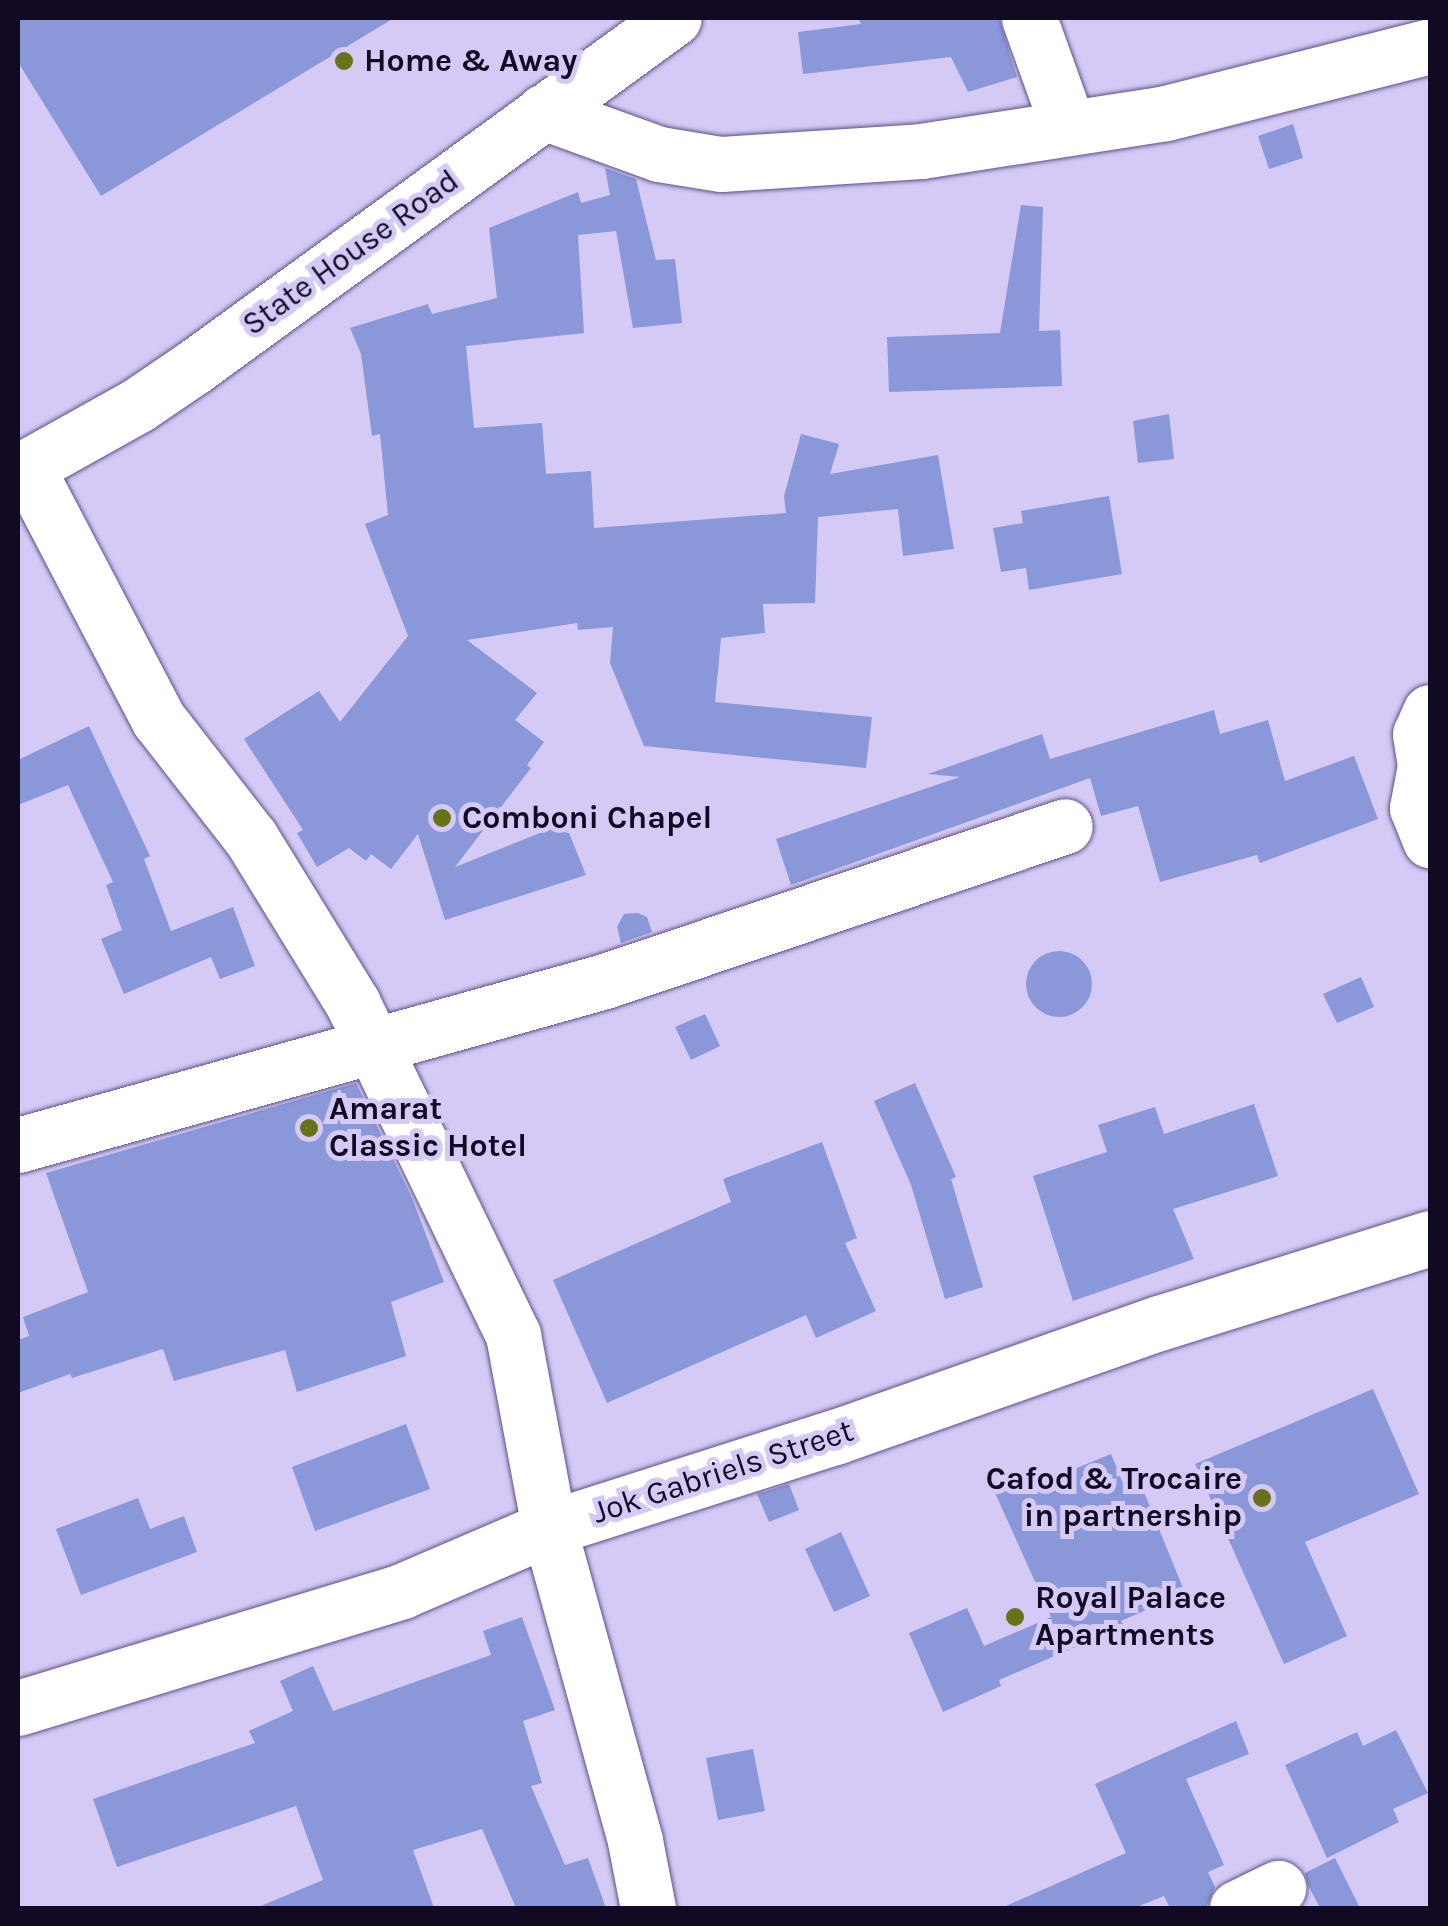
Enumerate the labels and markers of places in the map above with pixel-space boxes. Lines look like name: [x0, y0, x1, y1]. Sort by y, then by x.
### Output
place label: Home & Away: [364, 42, 577, 80]
marker: Home & Away: [333, 50, 355, 72]
place label: Comboni Chapel: [462, 799, 712, 837]
marker: Comboni Chapel: [431, 807, 453, 829]
place label: Amarat Classic Hotel: [329, 1091, 527, 1166]
marker: Amarat Classic Hotel: [298, 1117, 320, 1139]
place label: Cafod & Trocaire in partnership: [986, 1461, 1242, 1536]
marker: Cafod & Trocaire in partnership: [1251, 1487, 1273, 1509]
place label: Royal Palace Apartments: [1035, 1580, 1226, 1655]
marker: Royal Palace Apartments: [1004, 1606, 1026, 1628]

